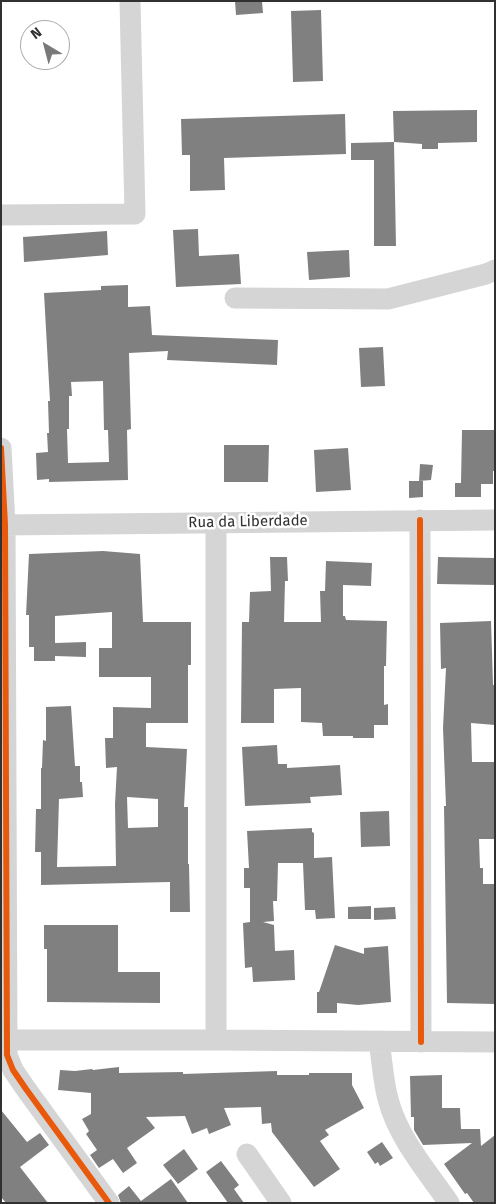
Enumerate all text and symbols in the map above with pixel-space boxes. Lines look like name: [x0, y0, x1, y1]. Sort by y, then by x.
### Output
north arrow: [20, 20, 70, 70]
text: N: [27, 24, 45, 43]
street label: Rua da Liberdade: [188, 512, 308, 532]

